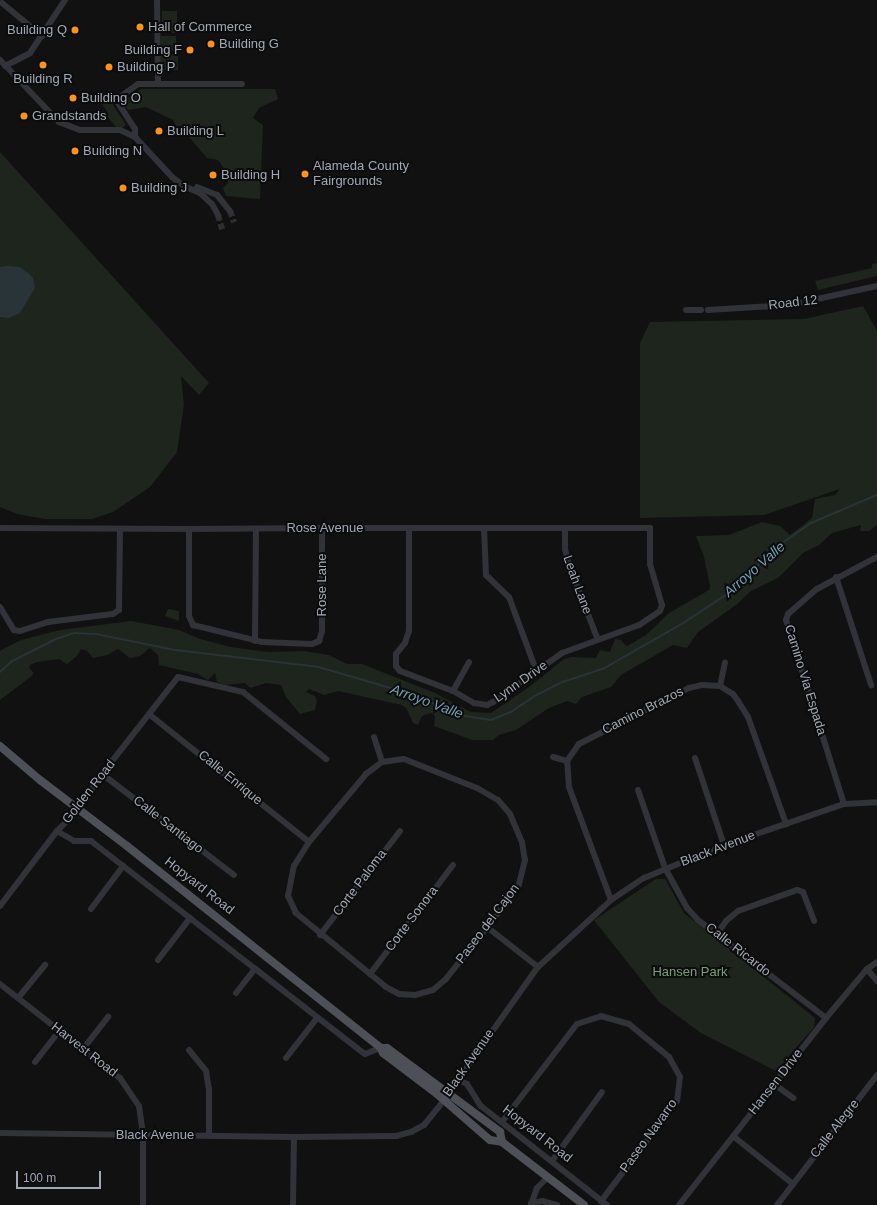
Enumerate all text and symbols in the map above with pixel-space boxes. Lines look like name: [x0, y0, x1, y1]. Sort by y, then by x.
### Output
place label: Hall of Commerce: [148, 19, 252, 35]
place label: Building Q: [7, 22, 67, 38]
marker: Hall of Commerce: [135, 22, 145, 32]
marker: Building Q: [70, 25, 80, 35]
place label: Building G: [219, 36, 279, 52]
marker: Building G: [206, 39, 216, 49]
place label: Building F: [124, 42, 182, 58]
marker: Building F: [185, 45, 195, 55]
place label: Building P: [117, 59, 176, 75]
marker: Building R: [38, 60, 48, 70]
marker: Building P: [104, 62, 114, 72]
place label: Building R: [13, 71, 73, 87]
place label: Building O: [81, 90, 141, 106]
marker: Building O: [68, 93, 78, 103]
place label: Grandstands: [32, 108, 106, 124]
marker: Grandstands: [19, 111, 29, 121]
place label: Building L: [167, 123, 224, 139]
marker: Building L: [154, 126, 164, 136]
place label: Building N: [83, 143, 142, 159]
marker: Building N: [70, 146, 80, 156]
place label: Alameda County Fairgrounds: [313, 159, 409, 190]
place label: Building H: [221, 167, 280, 183]
marker: Alameda County Fairgrounds: [300, 169, 310, 179]
marker: Building H: [208, 170, 218, 180]
place label: Building J: [131, 180, 187, 196]
marker: Building J: [118, 183, 128, 193]
street label: Road 12: [768, 292, 818, 314]
street label: Rose Avenue: [286, 520, 364, 536]
water label: Arroyo Valle: [720, 538, 788, 600]
street label: Leah Lane: [559, 553, 595, 617]
street label: Rose Lane: [314, 554, 330, 616]
street label: Camino Via Espada: [781, 623, 829, 737]
street label: Lynn Drive: [491, 658, 551, 706]
water label: Arroyo Valle: [389, 680, 465, 722]
street label: Camino Brazos: [600, 684, 686, 738]
street label: Calle Enrique: [195, 747, 265, 809]
street label: Golden Road: [59, 757, 119, 827]
street label: Calle Santiago: [130, 793, 206, 857]
street label: Black Avenue: [678, 828, 758, 870]
street label: Corte Paloma: [330, 847, 390, 919]
street label: Hopyard Road: [161, 854, 237, 918]
street label: Paseo del Cajon: [453, 881, 523, 967]
street label: Corte Sonora: [383, 883, 441, 955]
street label: Calle Ricardo: [702, 920, 774, 980]
park label: Hansen Park: [652, 964, 728, 980]
street label: Harvest Road: [48, 1019, 120, 1081]
street label: Black Avenue: [440, 1026, 498, 1100]
street label: Hansen Drive: [746, 1046, 806, 1118]
street label: Paseo Navarro: [617, 1096, 681, 1176]
street label: Calle Alegre: [807, 1096, 863, 1162]
street label: Hopyard Road: [499, 1102, 575, 1166]
street label: Black Avenue: [115, 1127, 195, 1143]
scale bar: [18, 1163, 103, 1189]
text: 100 m: [23, 1171, 56, 1185]

